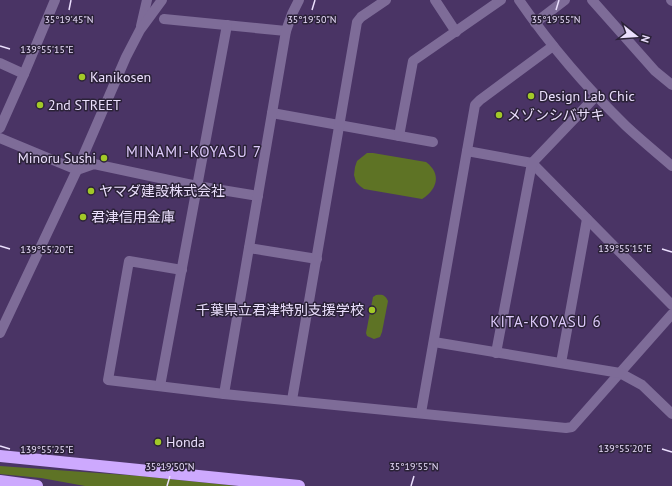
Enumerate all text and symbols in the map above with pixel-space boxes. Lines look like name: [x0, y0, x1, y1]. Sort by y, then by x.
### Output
text: 35°19'45"N: [44, 13, 94, 26]
text: 35°19'50"N: [287, 13, 337, 26]
text: 35°19'55"N: [531, 13, 581, 26]
north arrow: [616, 16, 656, 56]
text: N: [638, 33, 653, 44]
text: 139°55'15"E: [20, 43, 74, 56]
place label: Kanikosen: [90, 68, 151, 86]
marker: Kanikosen: [77, 72, 87, 82]
place label: Design Lab Chic: [539, 87, 635, 105]
marker: Design Lab Chic: [526, 91, 536, 101]
place label: 2nd STREET: [48, 96, 121, 114]
marker: 2nd STREET: [35, 100, 45, 110]
place label: メゾンシバサキ: [507, 106, 605, 124]
marker: メゾンシバサキ: [494, 110, 504, 120]
district label: MINAMI-KOYASU 7: [126, 142, 262, 161]
place label: Minoru Sushi: [18, 149, 96, 167]
marker: Minoru Sushi: [99, 153, 109, 163]
place label: ヤマダ建設株式会社: [99, 182, 225, 200]
marker: ヤマダ建設株式会社: [86, 186, 96, 196]
place label: 君津信用金庫: [91, 208, 175, 226]
marker: 君津信用金庫: [78, 212, 88, 222]
text: 139°55'15"E: [598, 242, 652, 255]
text: 139°55'20"E: [20, 243, 74, 256]
place label: 千葉県立君津特別支援学校: [196, 301, 364, 319]
marker: 千葉県立君津特別支援学校: [367, 305, 377, 315]
district label: KITA-KOYASU 6: [490, 312, 602, 331]
place label: Honda: [166, 433, 205, 451]
marker: Honda: [153, 437, 163, 447]
text: 139°55'20"E: [598, 442, 652, 455]
text: 139°55'25"E: [20, 443, 74, 456]
text: 35°19'50"N: [145, 460, 195, 473]
text: 35°19'55"N: [389, 460, 439, 473]

